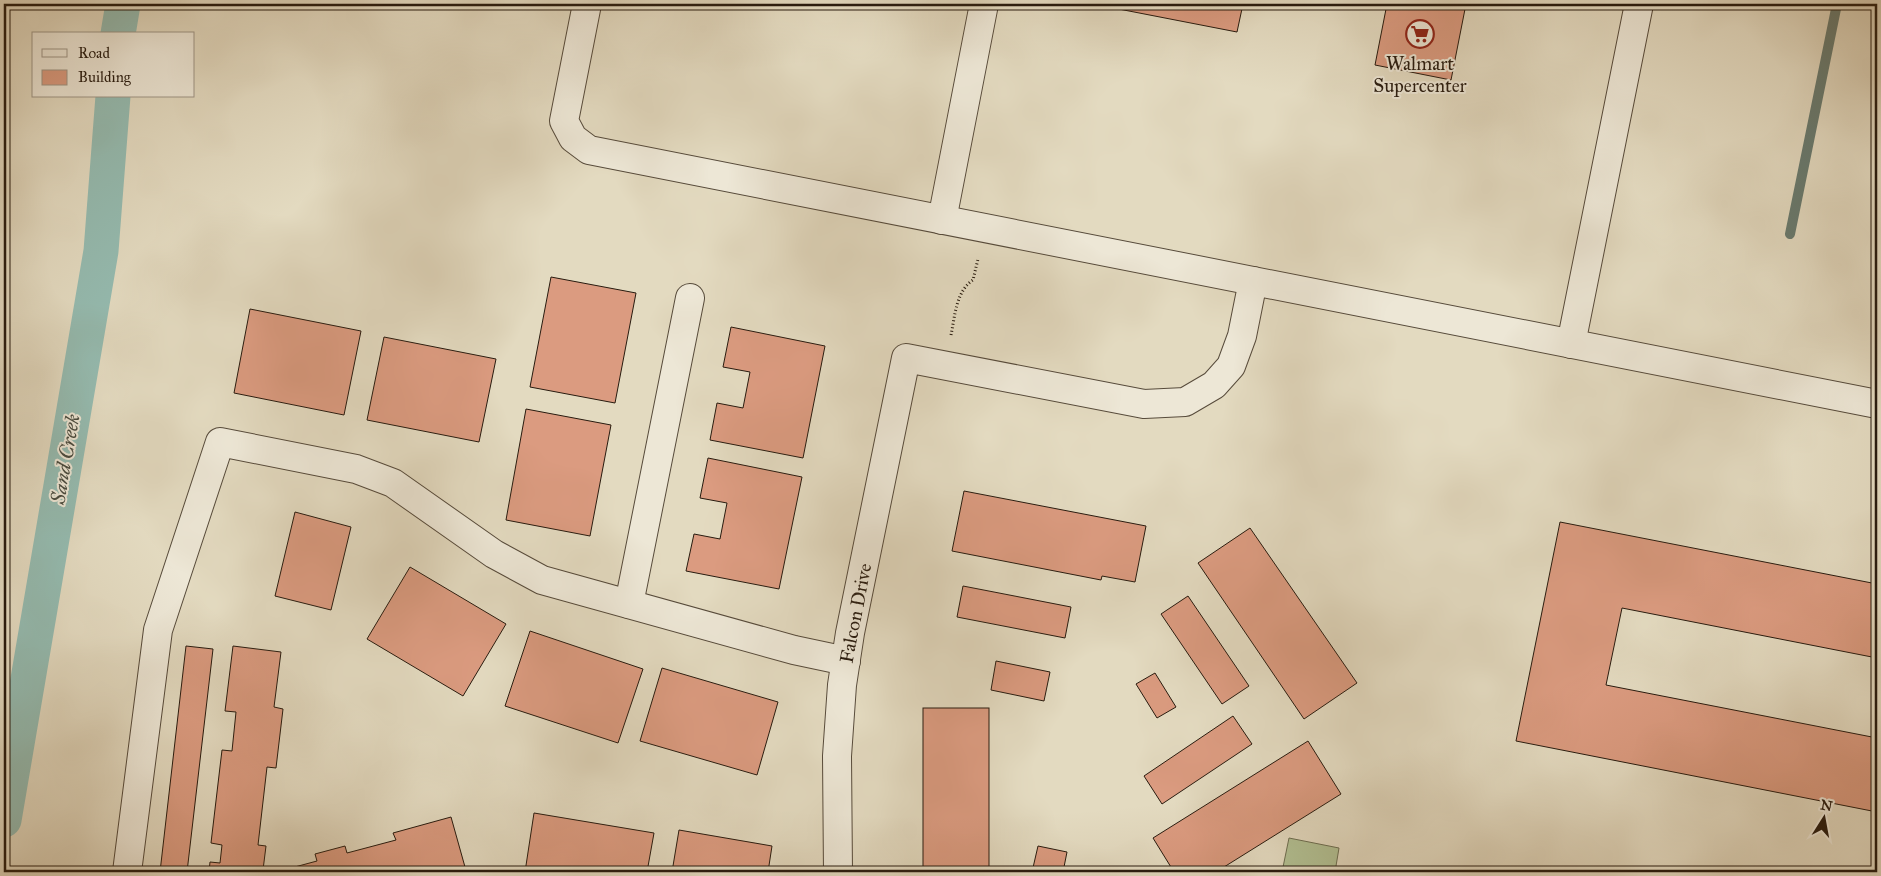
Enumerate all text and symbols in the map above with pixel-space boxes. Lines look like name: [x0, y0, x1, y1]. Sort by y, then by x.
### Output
supermarket icon: Walmart Supercenter: [1405, 19, 1435, 49]
legend: [32, 32, 195, 98]
text: Road: [78, 44, 110, 62]
place label: Walmart Supercenter: [1373, 52, 1468, 97]
text: Building: [78, 68, 132, 86]
water label: Sand Creek: [45, 412, 85, 507]
street label: Falcon Drive: [835, 561, 876, 665]
north arrow: [1798, 794, 1848, 844]
text: N: [1819, 796, 1834, 815]

